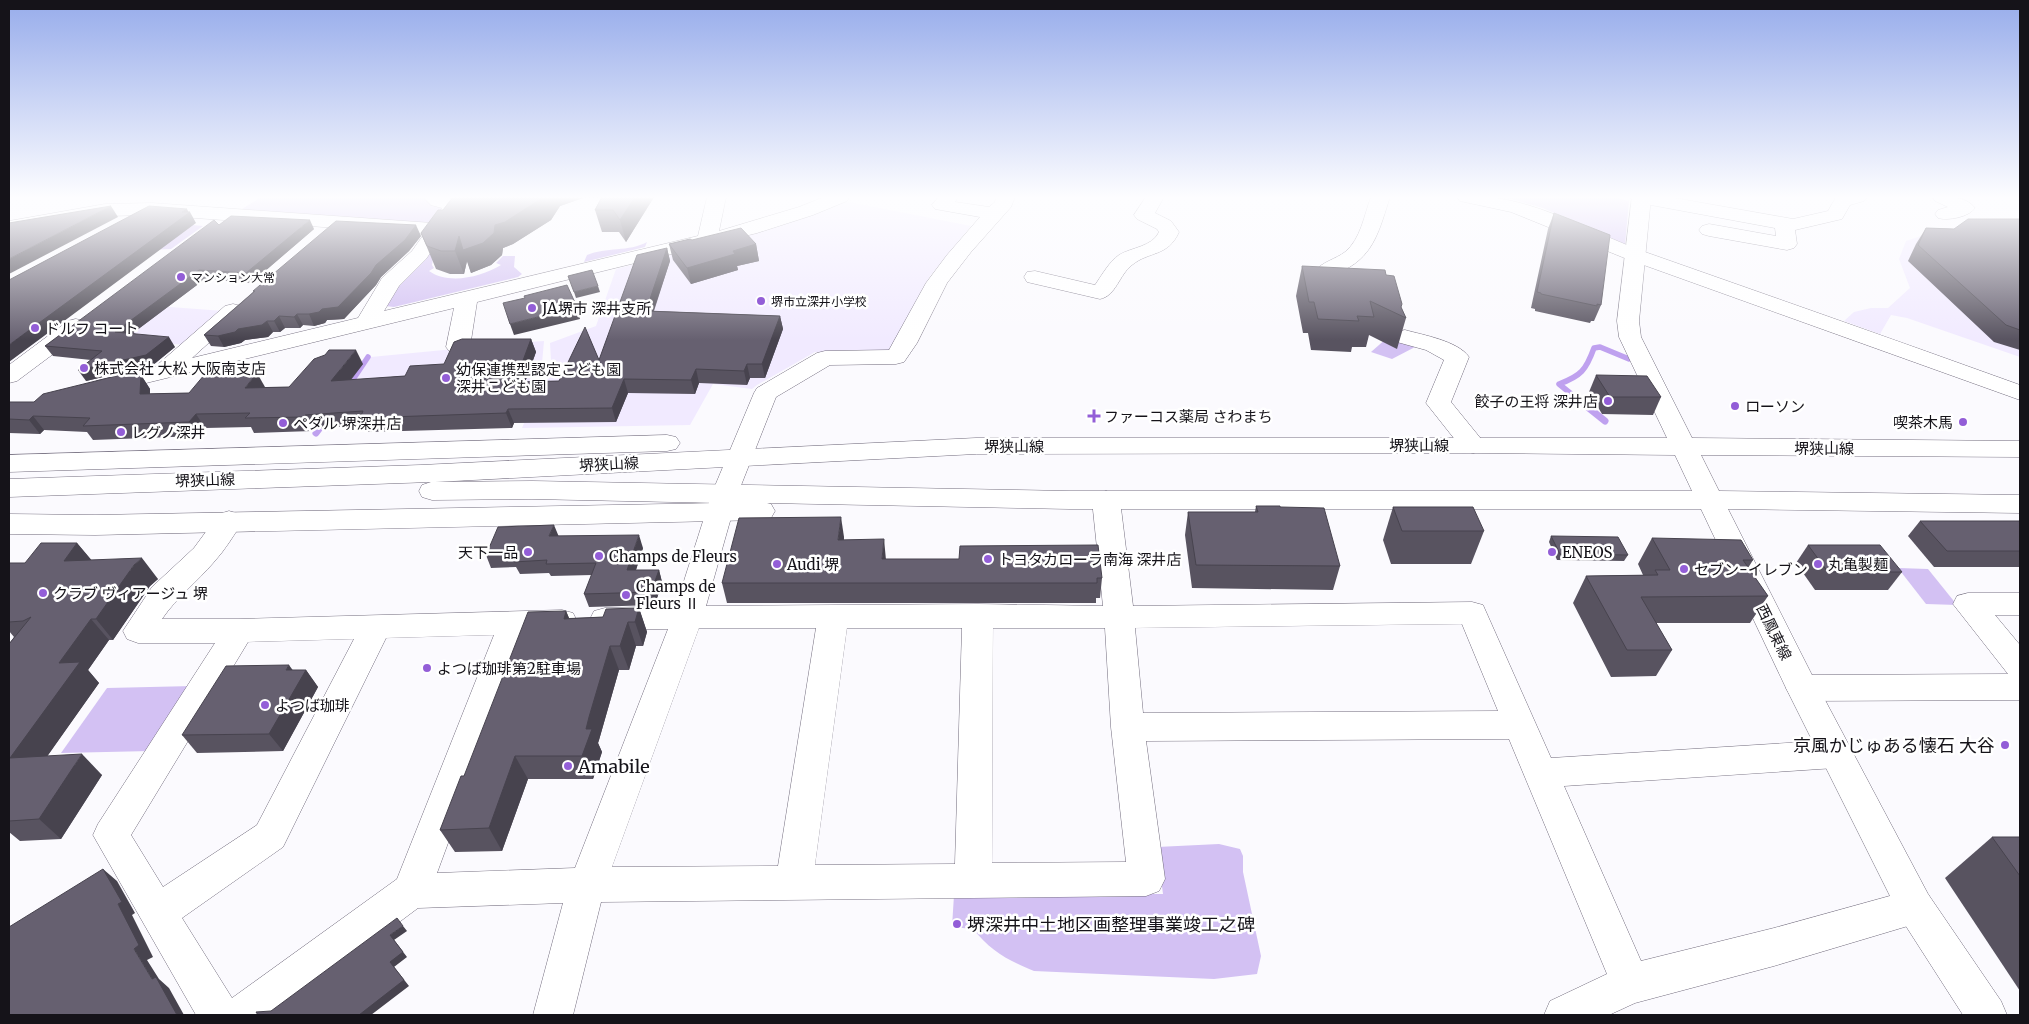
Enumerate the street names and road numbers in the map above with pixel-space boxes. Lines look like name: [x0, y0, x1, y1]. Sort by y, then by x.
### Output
street label: 堺狭山線: [1389, 436, 1449, 455]
street label: 堺狭山線: [984, 437, 1044, 456]
street label: 堺狭山線: [1794, 439, 1854, 458]
street label: 堺狭山線: [579, 453, 639, 475]
street label: 堺狭山線: [175, 469, 235, 491]
street label: 西鳳東線: [1752, 601, 1796, 663]

